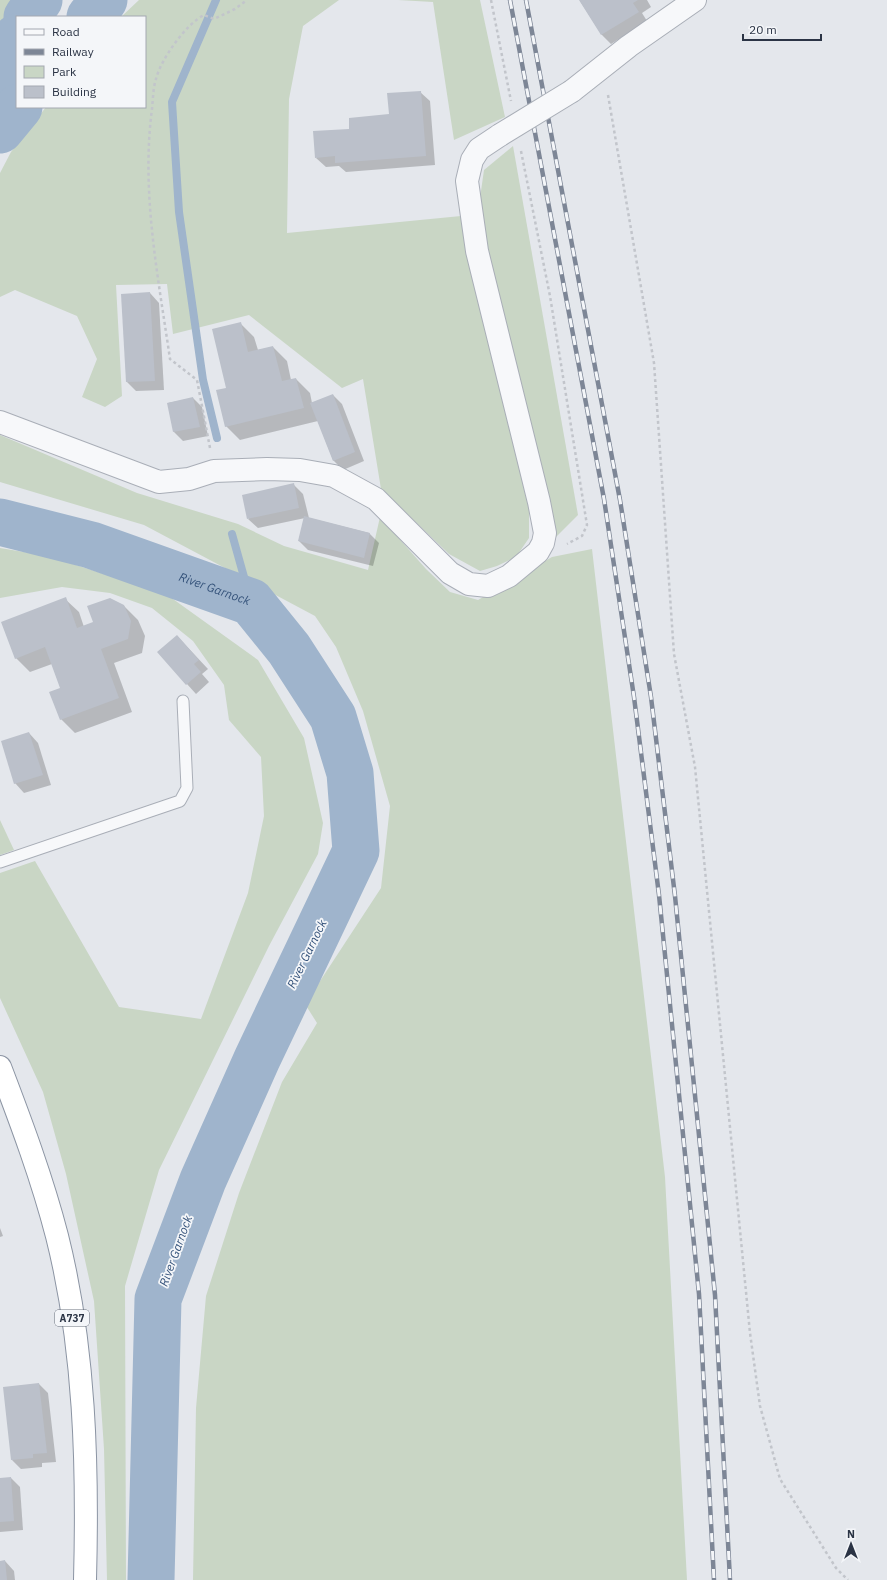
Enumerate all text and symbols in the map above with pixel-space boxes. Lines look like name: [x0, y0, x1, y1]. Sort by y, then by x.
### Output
legend: [16, 16, 146, 108]
scale bar: [743, 16, 821, 42]
text: 20 m: [749, 22, 777, 37]
text: Road: [52, 24, 80, 39]
text: Railway: [52, 44, 94, 59]
text: Park: [52, 64, 77, 79]
text: Building: [52, 84, 97, 99]
water label: River Garnock: [177, 569, 253, 608]
water label: River Garnock: [283, 916, 330, 991]
water label: River Garnock: [156, 1213, 196, 1288]
road number: A737: [55, 1310, 89, 1326]
north arrow: [831, 1524, 871, 1564]
text: N: [847, 1527, 855, 1541]

